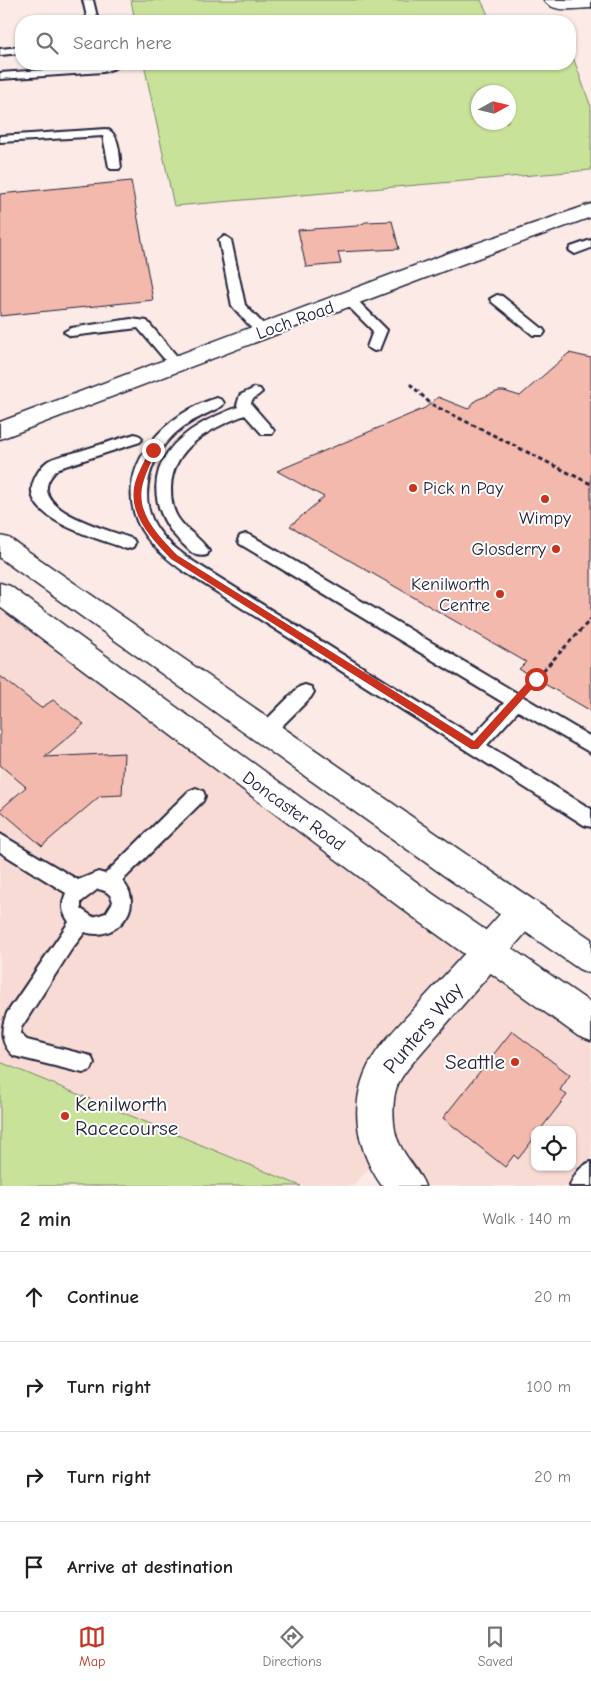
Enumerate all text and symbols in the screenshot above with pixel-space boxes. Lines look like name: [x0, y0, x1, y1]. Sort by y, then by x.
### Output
search box: [15, 15, 576, 70]
icon: search: [33, 29, 61, 57]
text: Search here: [73, 32, 172, 54]
north arrow: [471, 85, 516, 130]
street label: Loch Road: [253, 297, 337, 344]
route end: [142, 439, 165, 462]
place label: Pick n Pay: [423, 478, 504, 499]
marker: Pick n Pay: [407, 482, 419, 494]
marker: Wimpy: [539, 493, 551, 505]
place label: Wimpy: [519, 508, 572, 529]
place label: Glosderry: [471, 539, 547, 560]
marker: Glosderry: [550, 543, 562, 555]
place label: Kenilworth Centre: [411, 574, 490, 616]
marker: Kenilworth Centre: [494, 588, 506, 600]
route start: [525, 668, 548, 691]
street label: Doncaster Road: [238, 767, 349, 856]
street label: Punters Way: [378, 977, 468, 1078]
place label: Seattle: [445, 1050, 505, 1074]
marker: Seattle: [509, 1056, 521, 1068]
place label: Kenilworth Racecourse: [75, 1092, 178, 1140]
marker: Kenilworth Racecourse: [59, 1110, 71, 1122]
map controls: [531, 1126, 576, 1171]
button: locate: [531, 1126, 576, 1171]
text: 2 min: [20, 1207, 71, 1231]
text: Walk · 140 m: [483, 1210, 571, 1228]
icon: ahead: [20, 1283, 48, 1311]
text: Continue: [67, 1286, 139, 1308]
text: 20 m: [534, 1288, 571, 1306]
icon: right: [20, 1373, 48, 1401]
text: Turn right: [67, 1376, 151, 1398]
text: 100 m: [527, 1378, 571, 1396]
icon: right: [20, 1463, 48, 1491]
text: Turn right: [67, 1466, 151, 1488]
text: 20 m: [534, 1468, 571, 1486]
icon: arrive: [20, 1553, 48, 1581]
text: Arrive at destination: [67, 1556, 233, 1578]
tab: Map: [78, 1623, 106, 1670]
tab: Directions: [262, 1623, 322, 1670]
tab: Saved: [478, 1623, 513, 1670]

